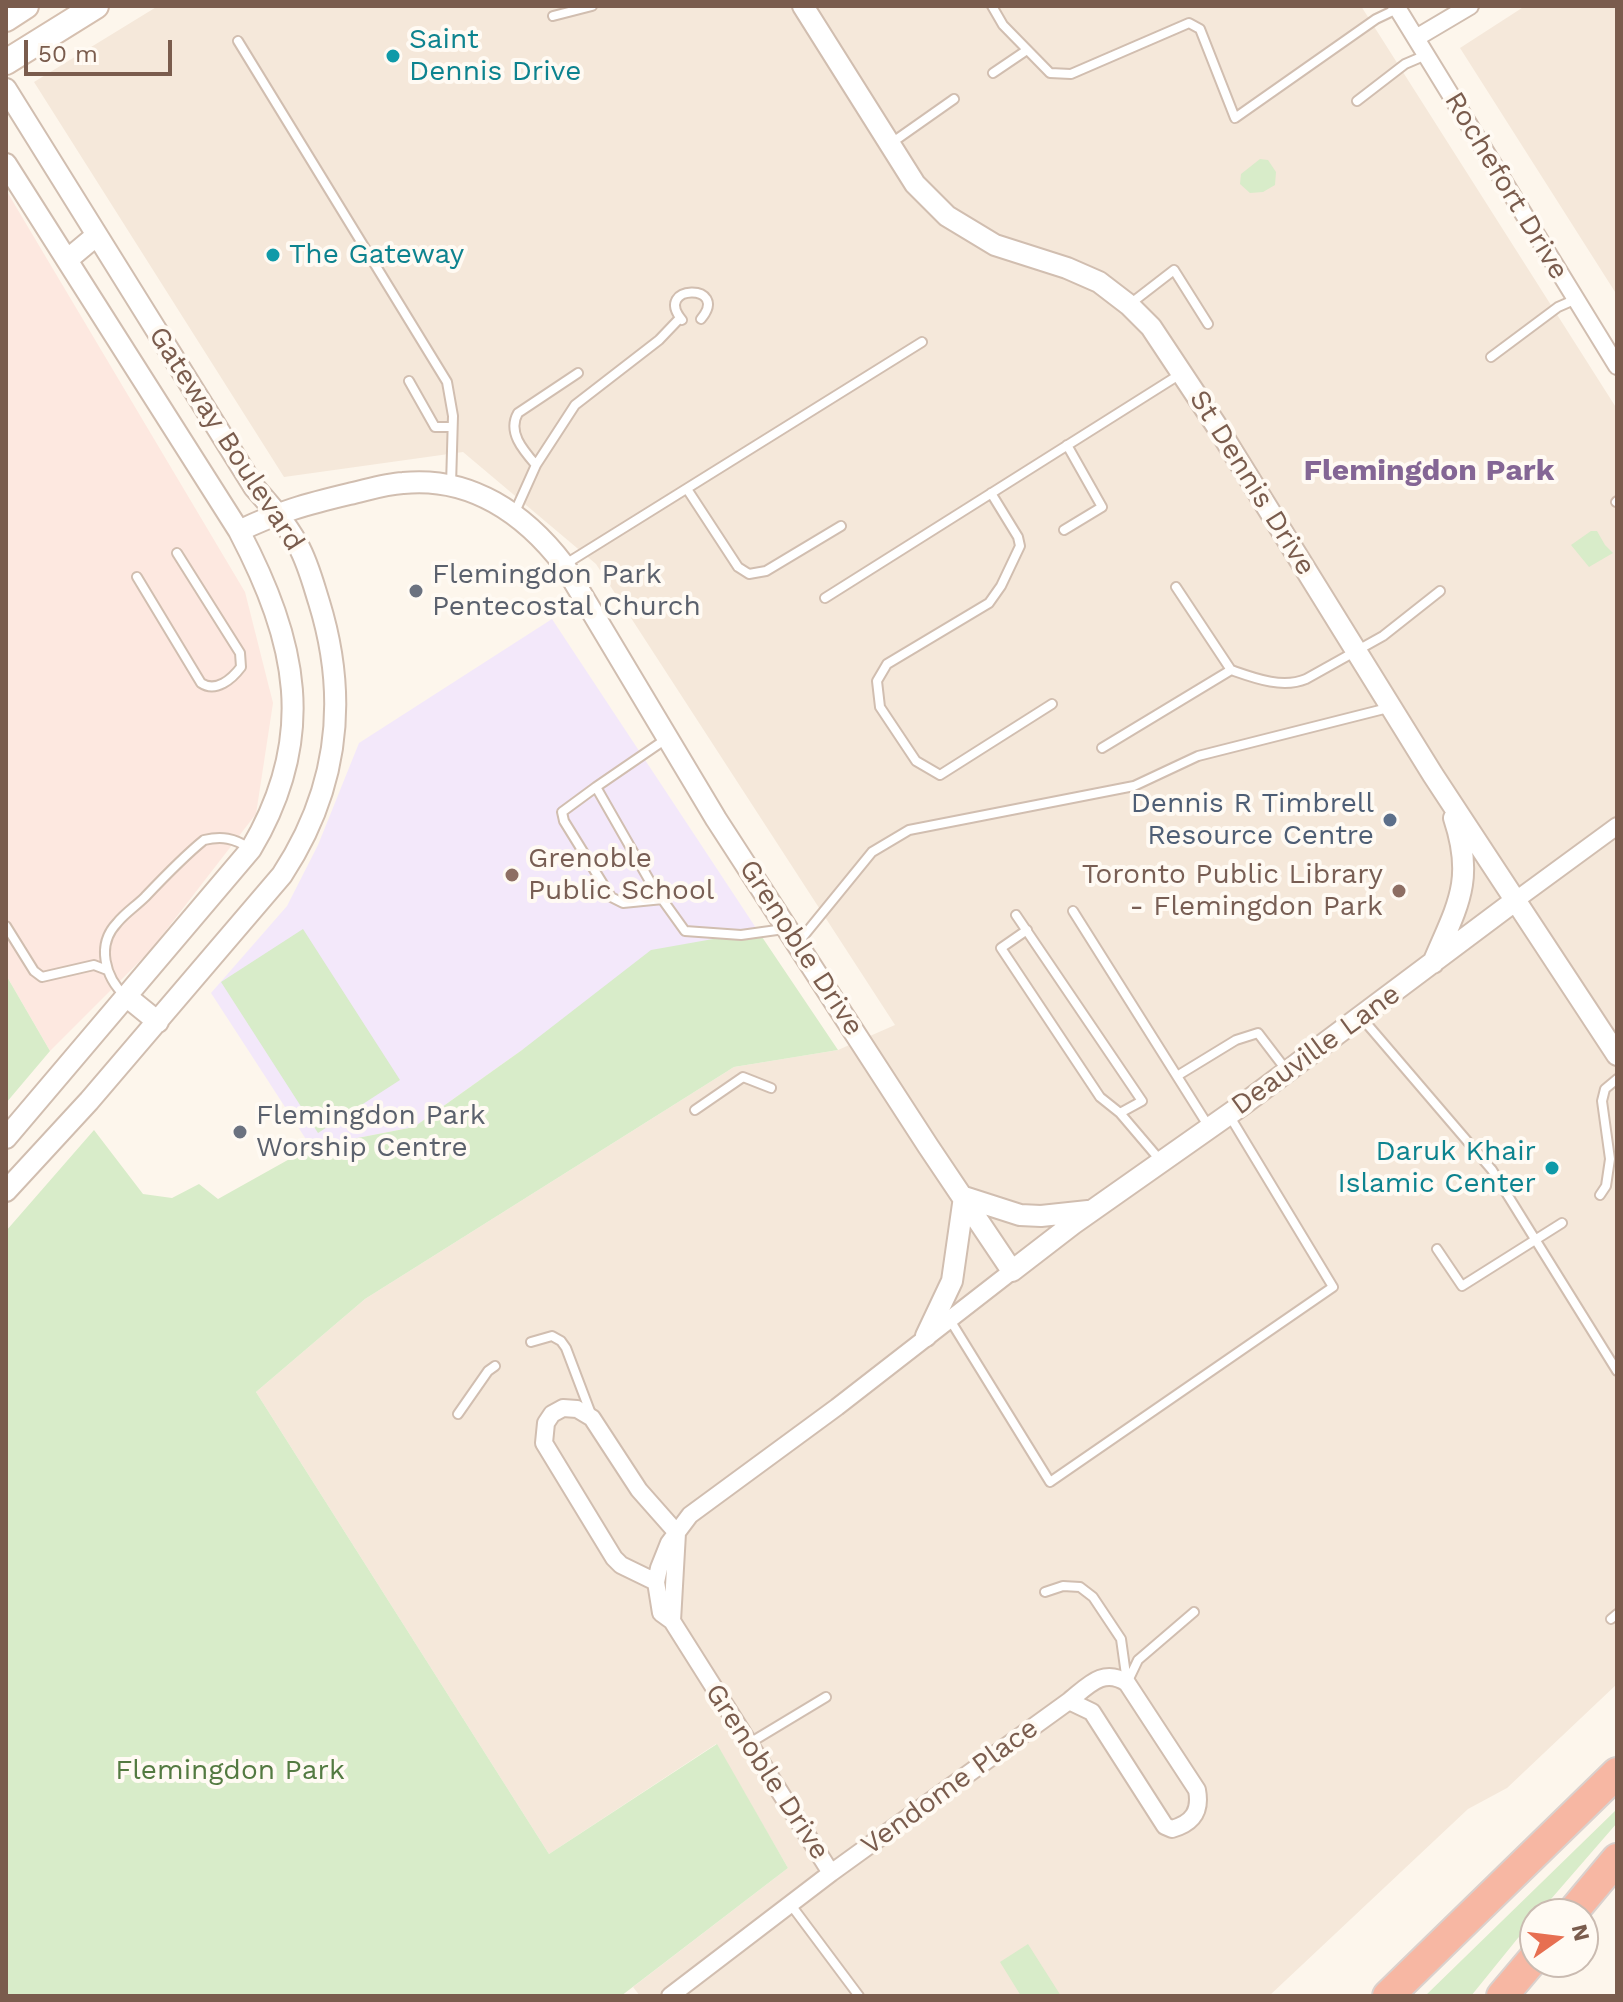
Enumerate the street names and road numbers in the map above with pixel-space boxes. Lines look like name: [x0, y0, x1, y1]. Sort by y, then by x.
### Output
street label: Rochefort Drive: [1437, 86, 1575, 286]
street label: Gateway Boulevard: [141, 321, 311, 557]
street label: St Dennis Drive: [1182, 384, 1322, 582]
street label: Grenoble Drive: [732, 854, 870, 1042]
street label: Deauville Lane: [1225, 978, 1407, 1122]
street label: Grenoble Drive: [698, 1678, 836, 1866]
street label: Vendome Place: [855, 1712, 1045, 1862]

